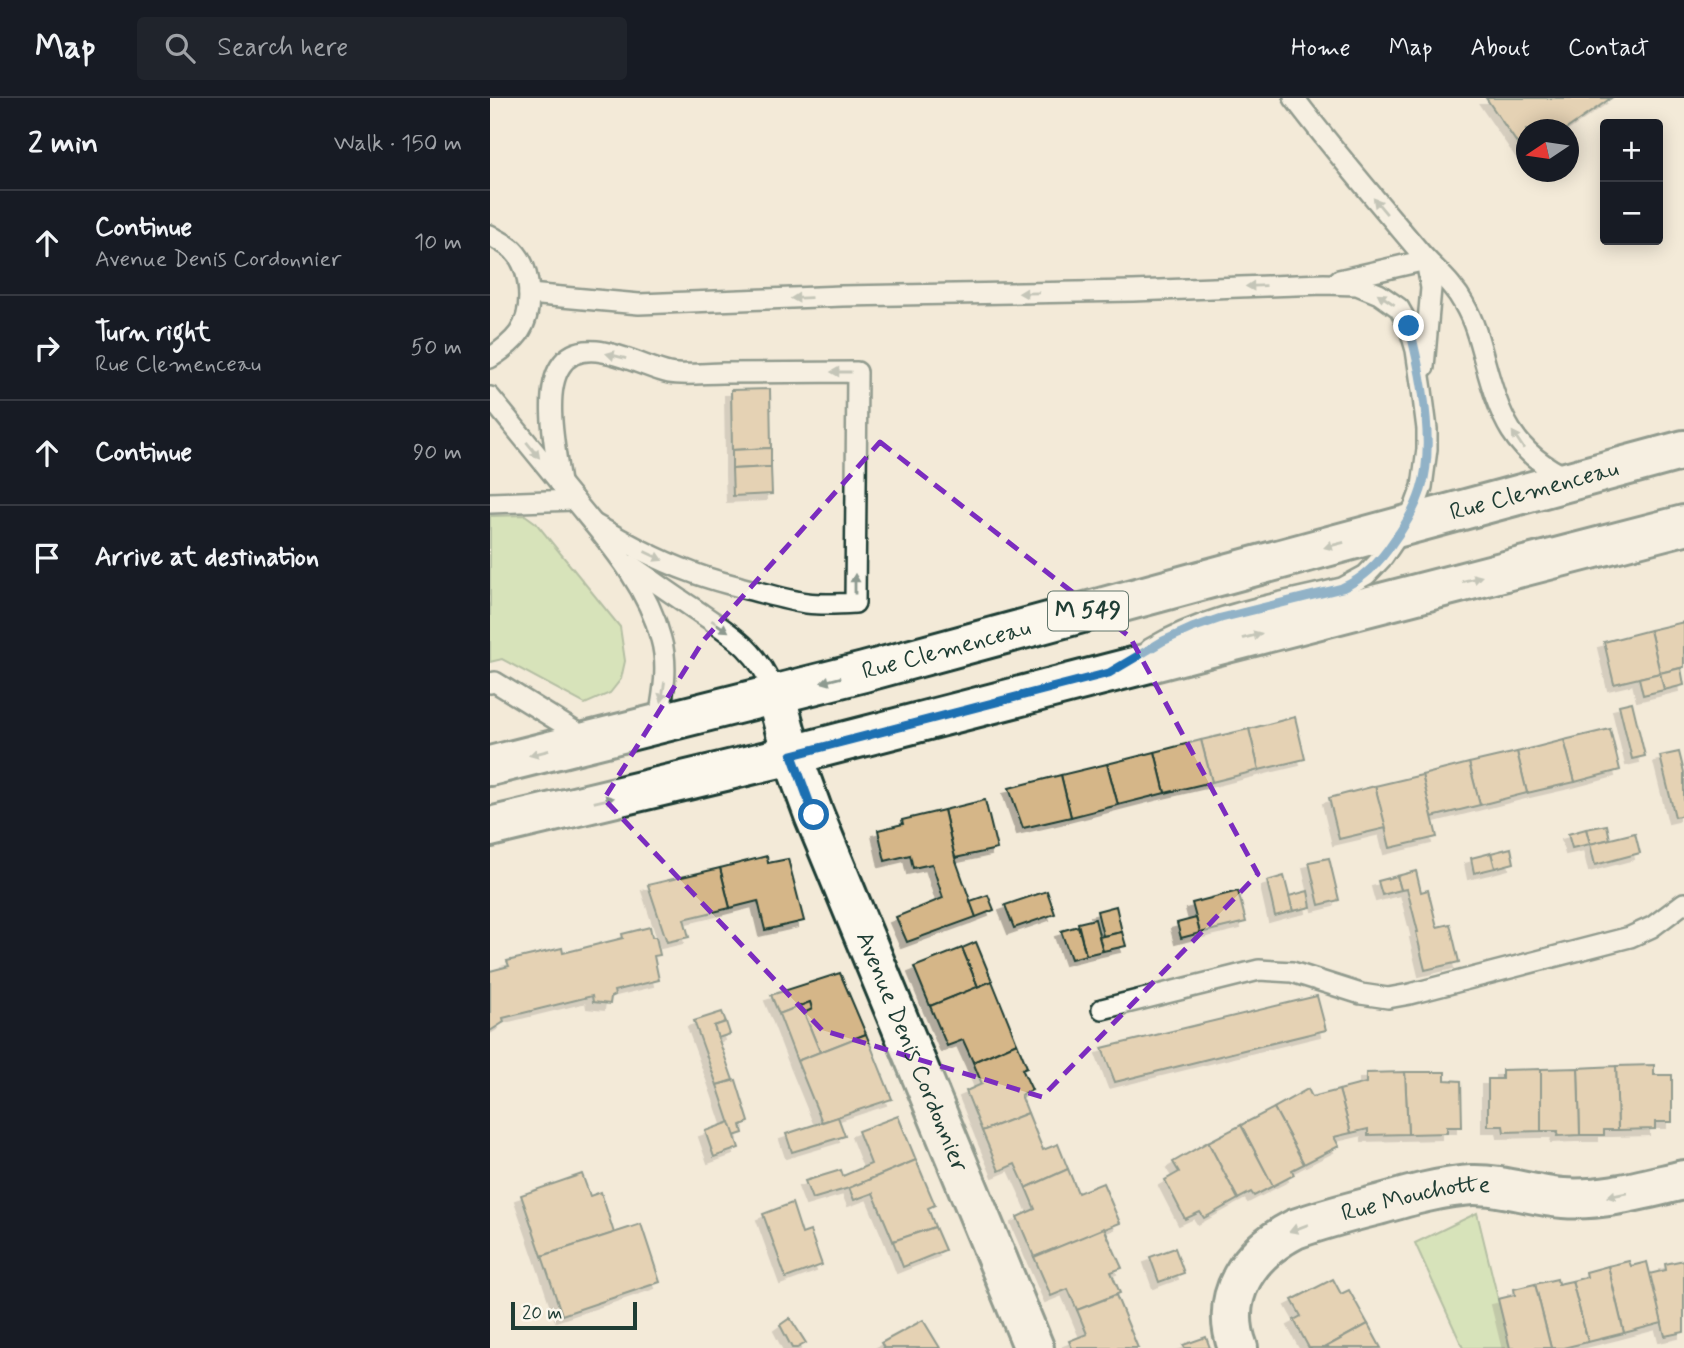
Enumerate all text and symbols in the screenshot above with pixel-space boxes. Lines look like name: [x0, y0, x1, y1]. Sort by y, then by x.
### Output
search box: [137, 17, 627, 80]
text: Map: [35, 26, 95, 70]
icon: search: [161, 29, 199, 67]
text: Search here: [217, 31, 348, 65]
text: Home: [1291, 33, 1351, 64]
text: Map: [1389, 33, 1433, 64]
text: About: [1471, 33, 1530, 64]
text: Contact: [1568, 33, 1649, 64]
north arrow: [1516, 119, 1579, 182]
map controls: [1600, 119, 1663, 245]
button: +: [1600, 119, 1663, 182]
text: 2 min: [28, 124, 98, 163]
text: Walk · 150 m: [334, 129, 462, 159]
button: −: [1600, 182, 1663, 245]
one-way arrow: [1373, 197, 1388, 214]
text: Continue: [95, 211, 192, 245]
icon: ahead: [28, 224, 66, 262]
text: 10 m: [414, 228, 462, 258]
text: Avenue Denis Cordonnier: [95, 245, 341, 275]
one-way arrow: [1245, 281, 1267, 292]
one-way arrow: [1017, 287, 1039, 298]
one-way arrow: [790, 292, 812, 303]
one-way arrow: [1377, 292, 1395, 306]
route end: [1393, 310, 1424, 341]
text: Turn right: [95, 316, 211, 350]
icon: right: [28, 329, 66, 367]
text: 50 m: [411, 333, 462, 363]
text: Rue Clemenceau: [95, 350, 261, 380]
one-way arrow: [605, 350, 627, 361]
one-way arrow: [830, 366, 852, 378]
one-way arrow: [1512, 430, 1525, 449]
icon: ahead: [28, 434, 66, 472]
text: Continue: [95, 436, 192, 470]
text: 90 m: [413, 438, 462, 468]
one-way arrow: [525, 441, 540, 458]
street label: Rue Clemenceau: [1446, 453, 1622, 528]
icon: arrive: [28, 539, 66, 577]
one-way arrow: [1323, 540, 1345, 551]
text: Arrive at destination: [95, 541, 319, 575]
one-way arrow: [644, 551, 665, 562]
one-way arrow: [850, 572, 861, 594]
one-way arrow: [1461, 573, 1483, 584]
road number: M 549: [1048, 592, 1128, 631]
street label: Rue Clemenceau: [859, 612, 1034, 687]
one-way arrow: [711, 619, 729, 633]
one-way arrow: [1241, 630, 1263, 641]
one-way arrow: [820, 675, 842, 686]
one-way arrow: [657, 681, 668, 703]
one-way arrow: [528, 748, 550, 759]
one-way arrow: [593, 795, 615, 806]
route start: [798, 799, 829, 830]
street label: Avenue Denis Cordonnier: [848, 927, 975, 1177]
street label: Rue Mouchotte: [1338, 1169, 1492, 1229]
one-way arrow: [1606, 1189, 1628, 1200]
one-way arrow: [1288, 1223, 1309, 1234]
scale bar: [511, 1299, 637, 1331]
text: 20 m: [522, 1301, 562, 1326]

